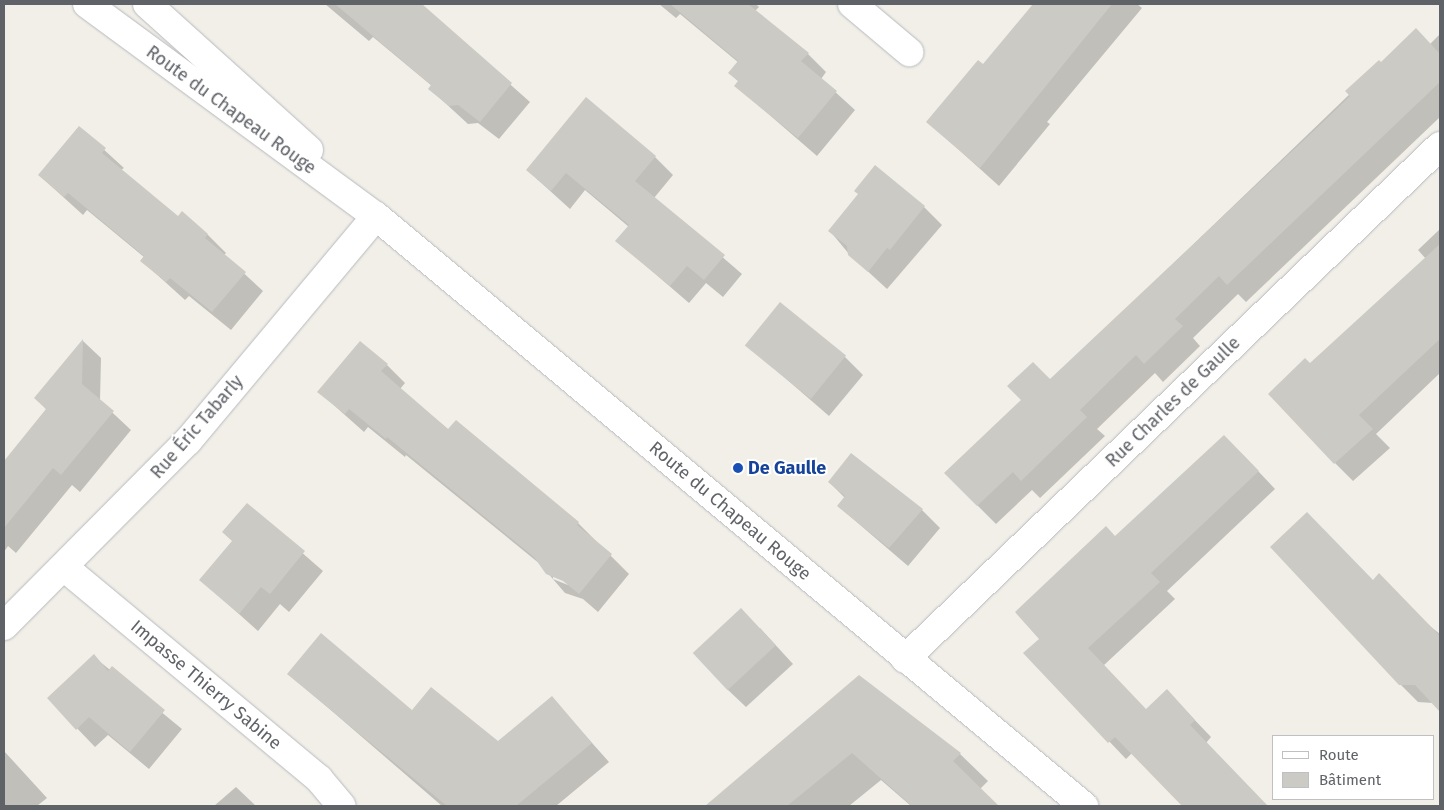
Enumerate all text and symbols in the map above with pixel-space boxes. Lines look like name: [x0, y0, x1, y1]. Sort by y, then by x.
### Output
street label: Route du Chapeau Rouge: [142, 41, 320, 179]
street label: Rue Charles de Gaulle: [1101, 332, 1245, 472]
street label: Rue Éric Tabarly: [146, 371, 248, 483]
street label: Route du Chapeau Rouge: [645, 437, 815, 585]
place label: De Gaulle: [748, 457, 826, 479]
marker: De Gaulle: [732, 462, 744, 474]
street label: Impasse Thierry Sabine: [126, 616, 286, 754]
legend: [1272, 735, 1434, 800]
text: Route: [1319, 746, 1359, 764]
text: Bâtiment: [1319, 771, 1381, 789]

